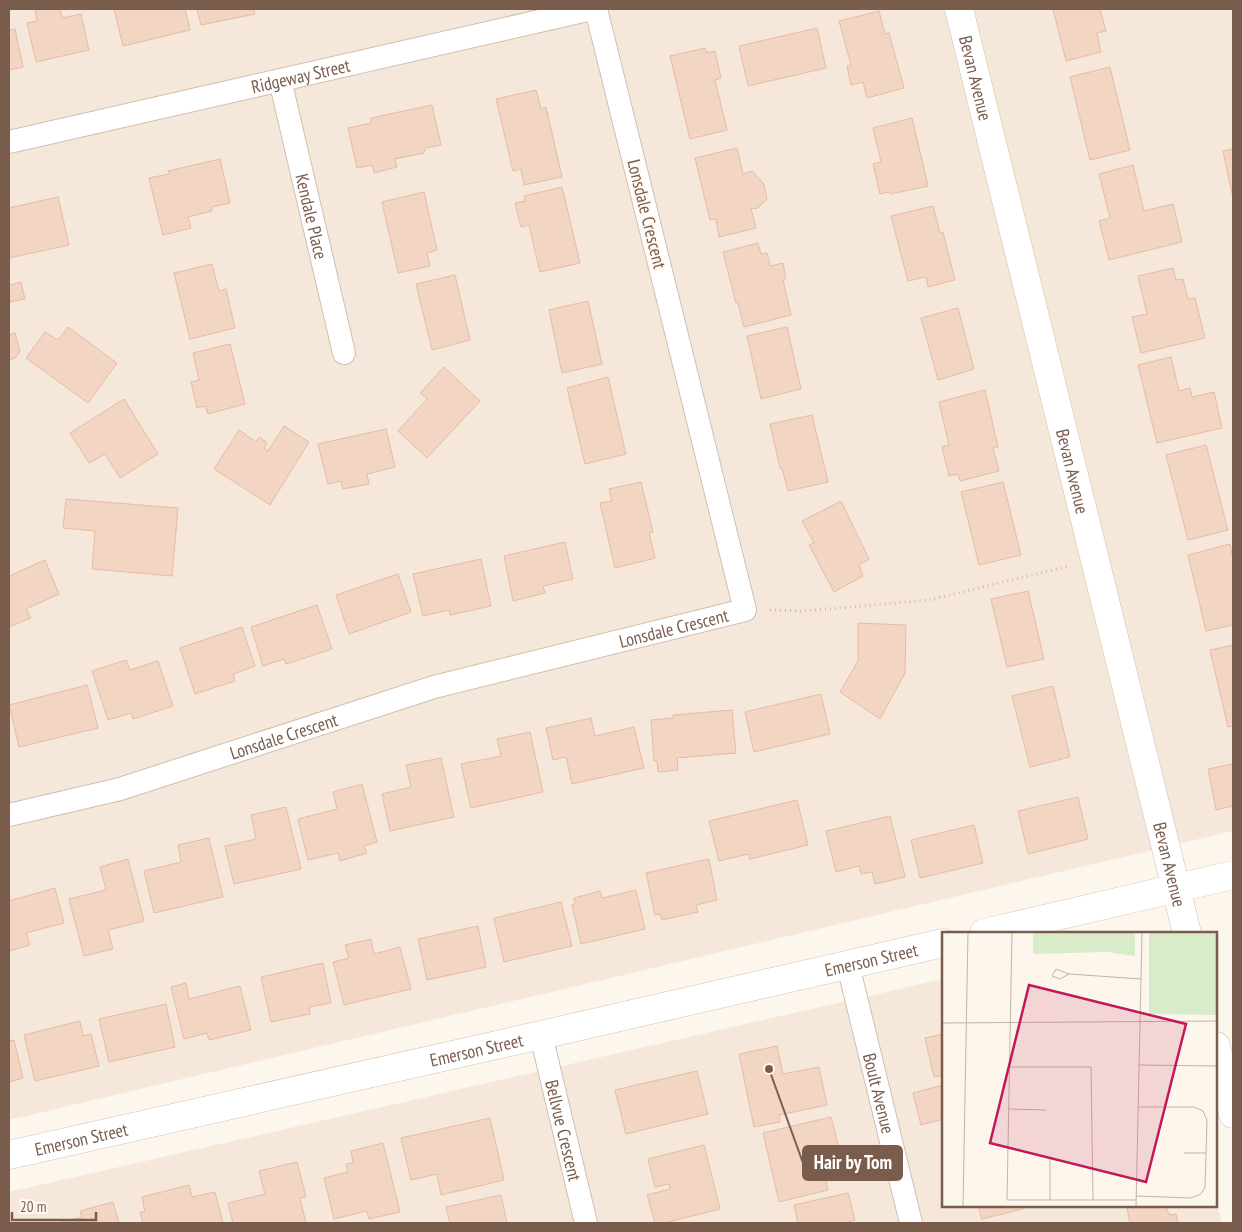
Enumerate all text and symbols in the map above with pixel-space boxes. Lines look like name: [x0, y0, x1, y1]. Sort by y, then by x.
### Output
street label: Bevan Avenue: [954, 33, 998, 123]
street label: Ridgeway Street: [249, 53, 352, 98]
street label: Lonsdale Crescent: [622, 157, 672, 271]
street label: Kendale Place: [291, 171, 333, 261]
street label: Bevan Avenue: [1051, 426, 1095, 516]
street label: Lonsdale Crescent: [617, 603, 731, 652]
street label: Lonsdale Crescent: [227, 708, 340, 764]
street label: Bevan Avenue: [1149, 820, 1192, 909]
inset map: [942, 932, 1217, 1207]
street label: Emerson Street: [822, 938, 920, 981]
street label: Emerson Street: [428, 1028, 525, 1071]
street label: Boult Avenue: [858, 1051, 900, 1136]
street label: Bellvue Crescent: [541, 1077, 587, 1183]
street label: Emerson Street: [32, 1117, 130, 1160]
callout: Hair by Tom: [803, 1146, 902, 1180]
text: Hair by Tom: [814, 1150, 892, 1174]
scale bar: [12, 1190, 96, 1222]
text: 20 m: [20, 1197, 46, 1216]

